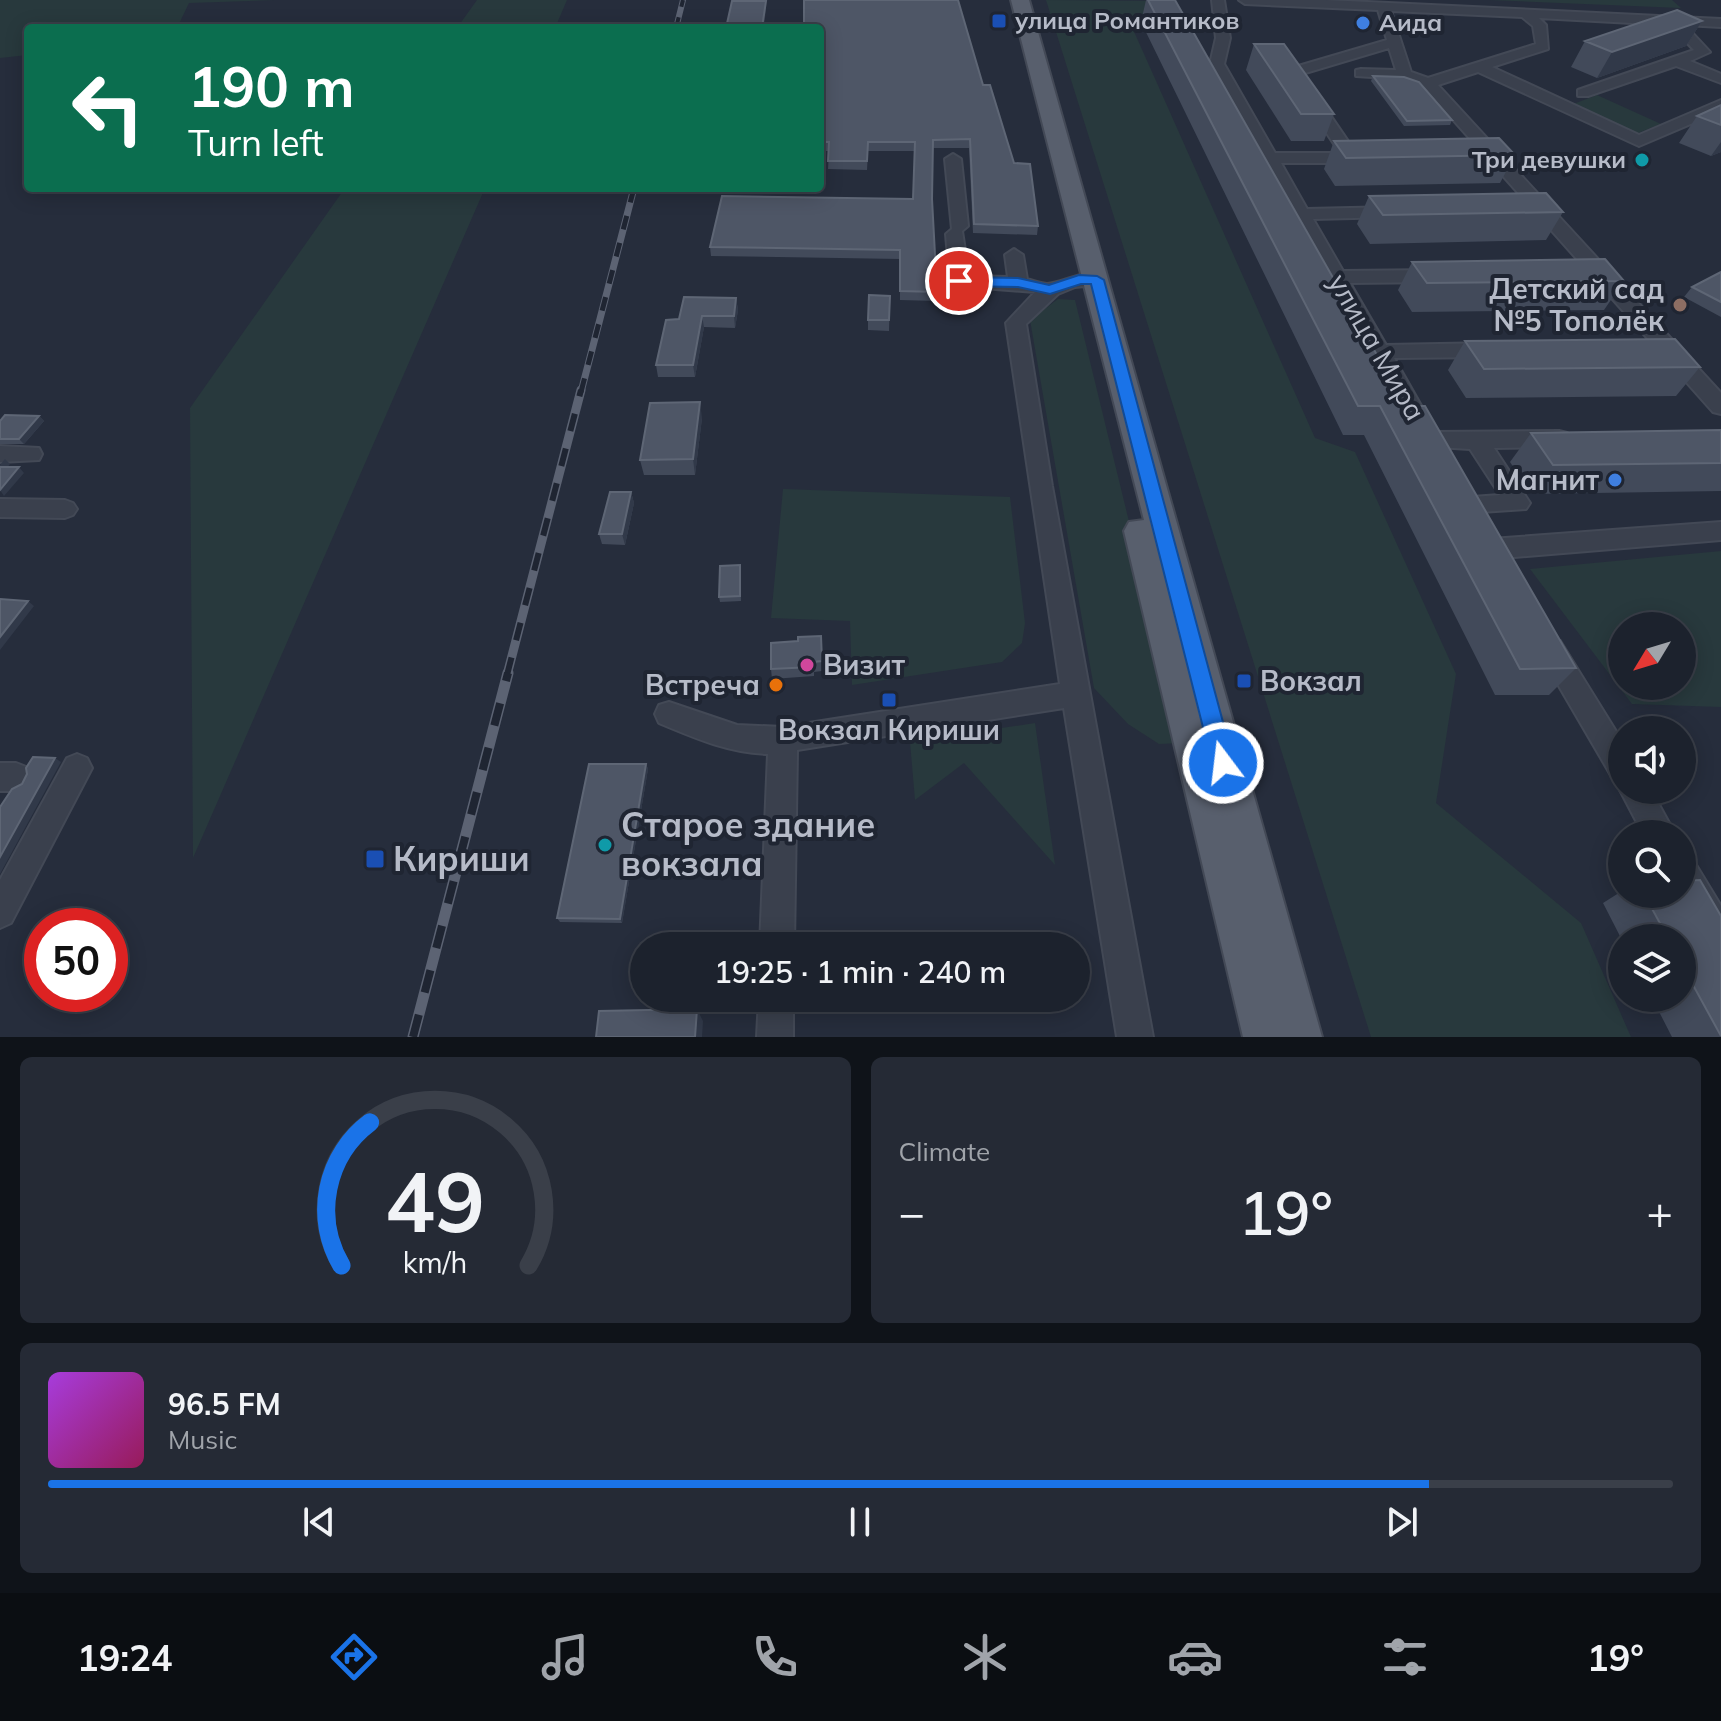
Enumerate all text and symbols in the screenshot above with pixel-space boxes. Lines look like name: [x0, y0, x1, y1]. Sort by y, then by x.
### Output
place label: улица Романтиков: [1015, 5, 1239, 35]
place label: Аида: [1379, 7, 1442, 37]
marker: улица Романтиков: [990, 12, 1008, 30]
marker: Аида: [1354, 14, 1372, 32]
text: 190 m: [188, 51, 355, 121]
icon: left: [56, 56, 160, 160]
text: Turn left: [188, 120, 324, 165]
place label: Три девушки: [1472, 144, 1626, 174]
marker: Три девушки: [1633, 151, 1651, 169]
pin: [925, 247, 993, 315]
icon: arrive: [937, 259, 981, 303]
street label: улица Мира: [1321, 267, 1434, 426]
place label: Детский сад №5 Тополёк: [1489, 271, 1665, 338]
marker: Детский сад №5 Тополёк: [1671, 296, 1689, 314]
place label: Магнит: [1496, 462, 1599, 497]
marker: Магнит: [1606, 471, 1624, 489]
north arrow: [1608, 612, 1696, 700]
map controls: [1608, 612, 1696, 1012]
place label: Визит: [823, 647, 906, 682]
marker: Визит: [798, 656, 816, 674]
place label: Вокзал: [1260, 663, 1362, 698]
place label: Встреча: [645, 667, 760, 702]
marker: Вокзал: [1235, 672, 1253, 690]
marker: Встреча: [767, 676, 785, 694]
marker: Вокзал Кириши: [880, 691, 898, 709]
place label: Вокзал Кириши: [778, 712, 1000, 747]
button: sound: [1608, 716, 1696, 804]
position arrow: [1181, 721, 1265, 805]
place label: Старое здание вокзала: [621, 803, 875, 885]
button: search: [1608, 820, 1696, 908]
marker: Старое здание вокзала: [596, 836, 614, 854]
place label: Кириши: [393, 837, 530, 880]
marker: Кириши: [364, 848, 386, 870]
speed limit sign: 50: [24, 908, 128, 1012]
button: layers: [1608, 924, 1696, 1012]
text: 19:25 · 1 min · 240 m: [714, 953, 1006, 991]
text: Climate: [899, 1135, 990, 1168]
text: 49: [385, 1148, 485, 1253]
text: 19°: [1239, 1175, 1333, 1250]
text: −: [899, 1185, 925, 1240]
text: +: [1647, 1185, 1673, 1240]
text: km/h: [403, 1244, 468, 1280]
text: 96.5 FM: [168, 1385, 281, 1423]
text: Music: [168, 1423, 237, 1456]
icon: previous: [297, 1500, 341, 1544]
icon: pause: [838, 1500, 882, 1544]
icon: next: [1380, 1500, 1424, 1544]
icon: directions: [326, 1629, 382, 1685]
icon: music: [537, 1629, 593, 1685]
icon: phone: [747, 1629, 803, 1685]
icon: climate: [957, 1629, 1013, 1685]
icon: car: [1167, 1629, 1223, 1685]
icon: filters: [1377, 1629, 1433, 1685]
text: 19:24: [77, 1635, 172, 1680]
text: 19°: [1587, 1635, 1644, 1680]

